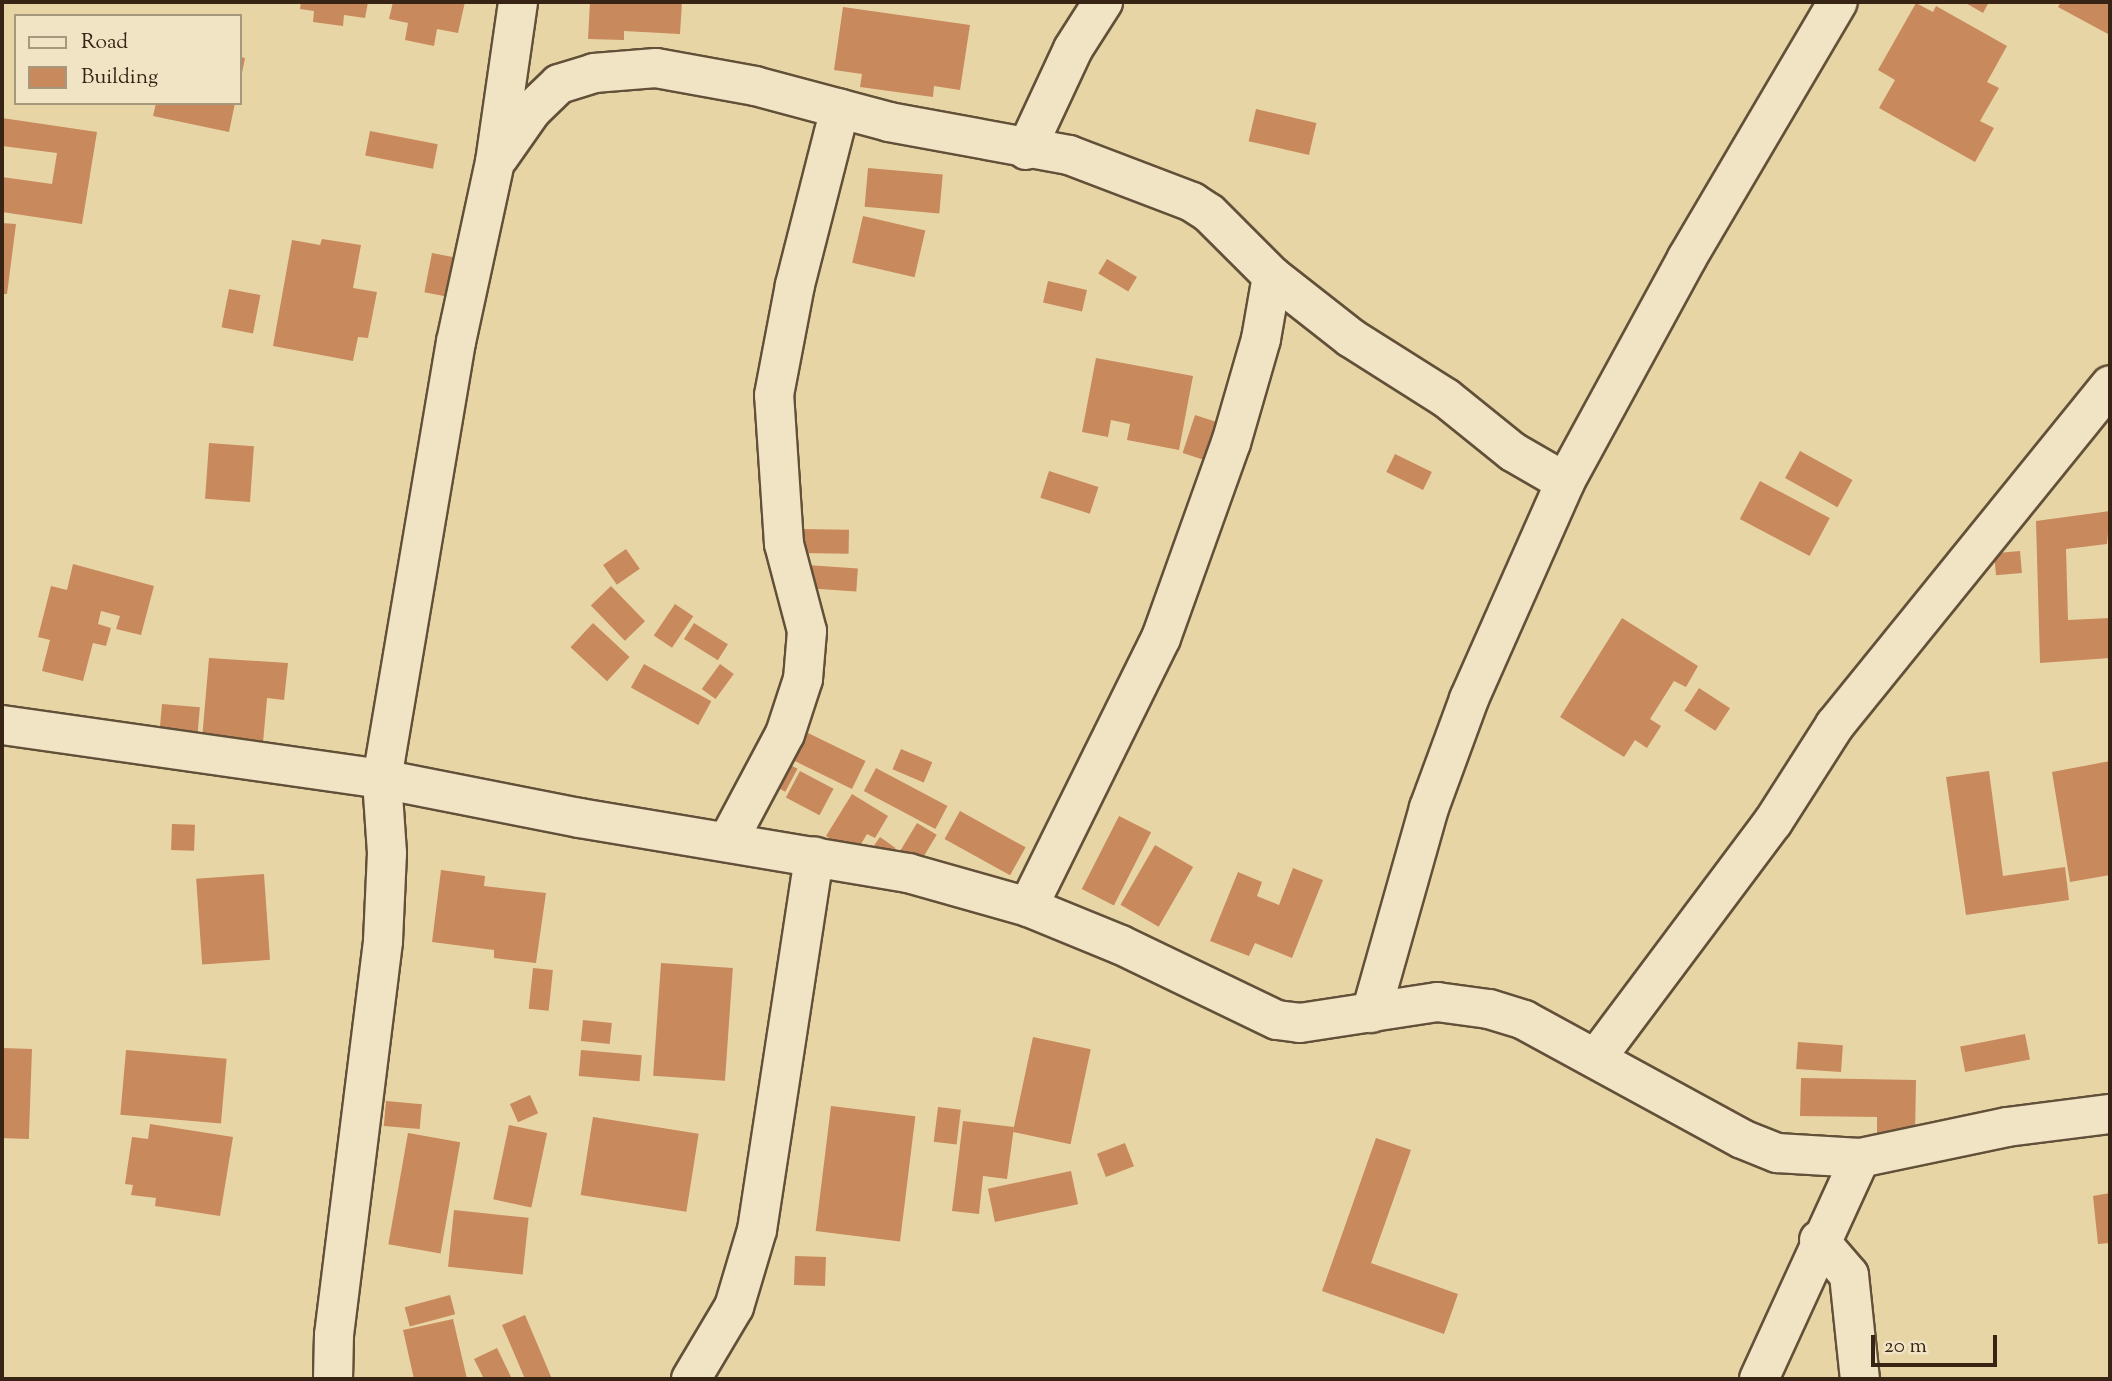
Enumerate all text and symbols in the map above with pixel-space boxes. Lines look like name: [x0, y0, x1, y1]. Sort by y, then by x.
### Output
legend: [14, 14, 242, 105]
text: Road: [81, 28, 128, 58]
text: Building: [81, 63, 158, 93]
scale bar: [1874, 1322, 2000, 1366]
text: 20 m: [1884, 1332, 1927, 1362]

